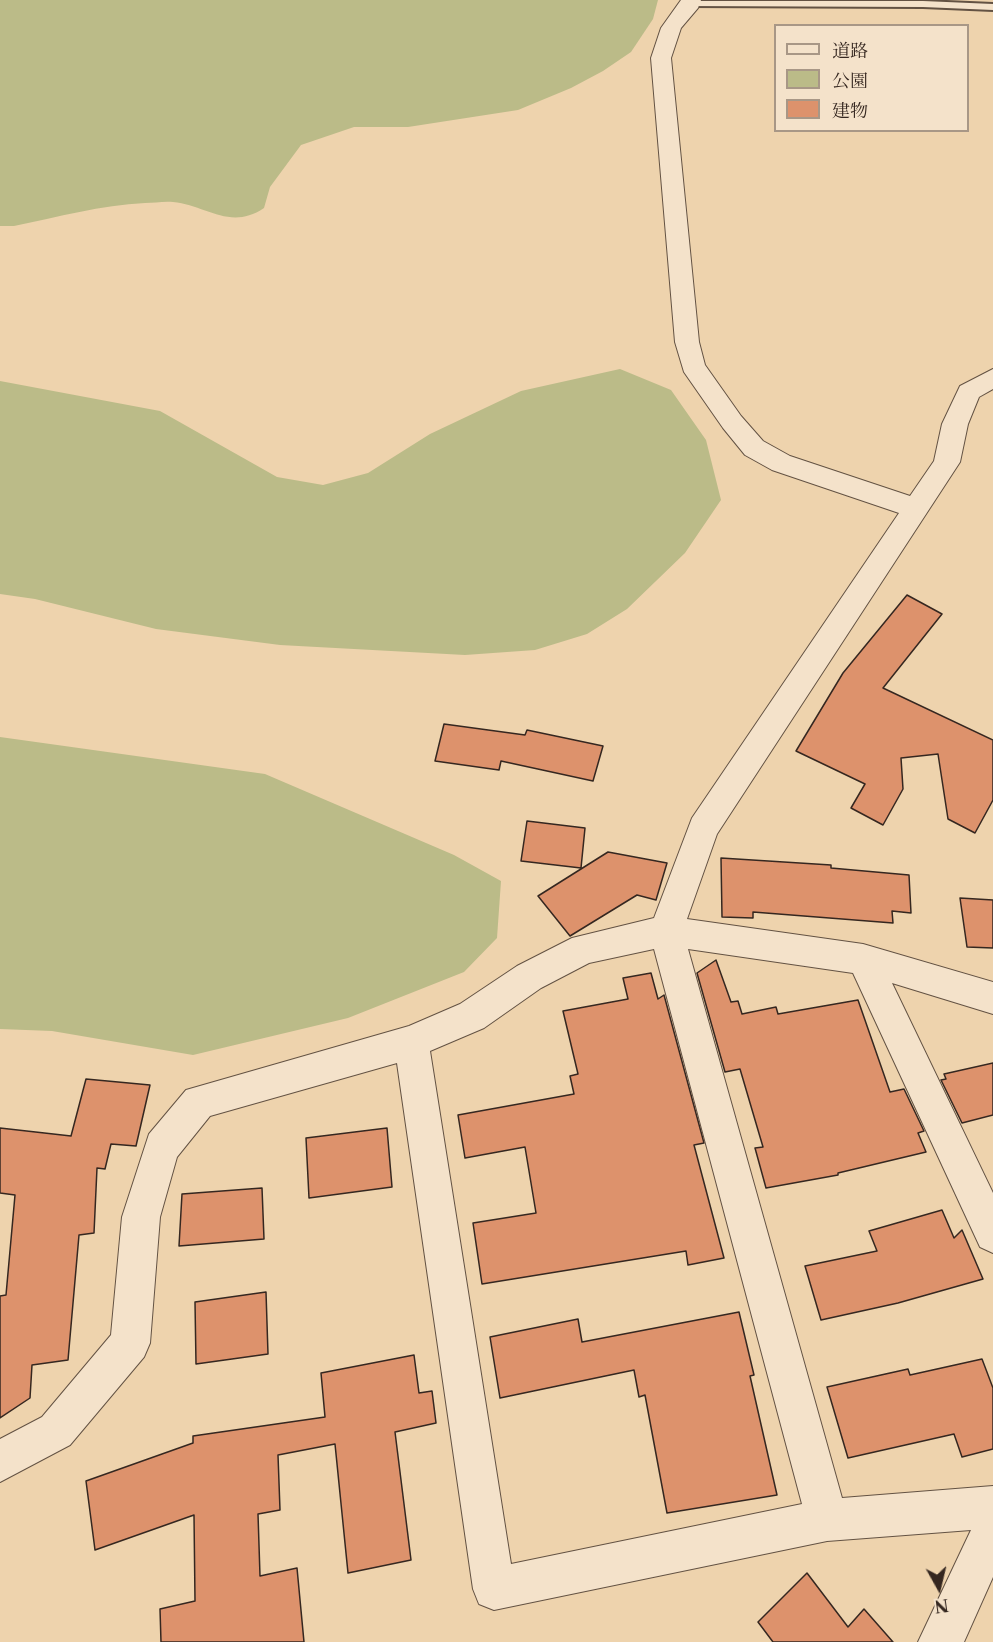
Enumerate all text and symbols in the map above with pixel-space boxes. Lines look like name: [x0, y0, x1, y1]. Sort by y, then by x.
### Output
legend: [774, 24, 969, 132]
text: 道路: [832, 40, 868, 62]
text: 公園: [832, 70, 868, 92]
text: 建物: [832, 100, 868, 122]
north arrow: [909, 1558, 969, 1618]
text: N: [933, 1595, 950, 1617]

